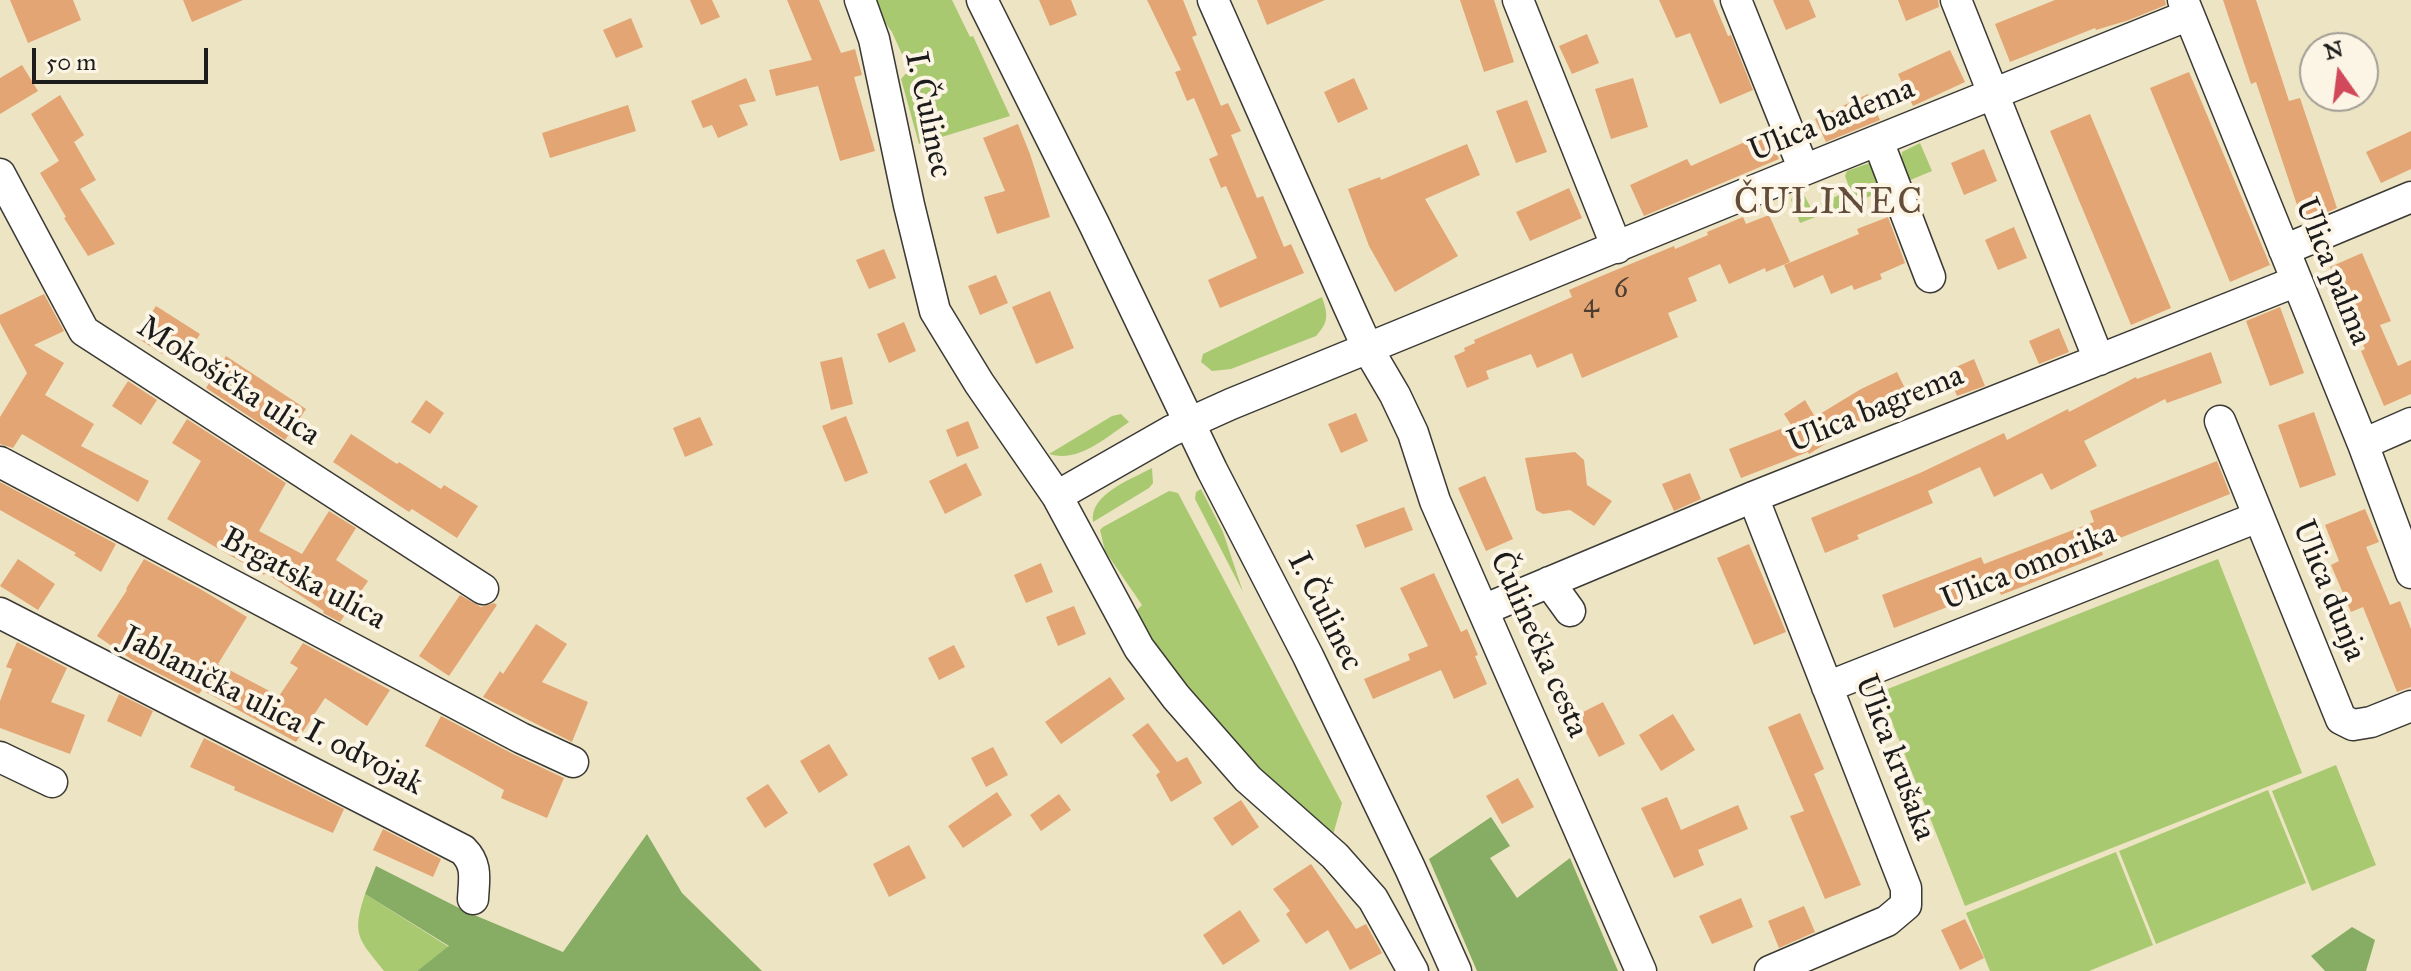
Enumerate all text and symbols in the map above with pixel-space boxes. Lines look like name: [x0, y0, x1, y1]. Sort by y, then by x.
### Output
scale bar: [36, 32, 212, 82]
north arrow: [2299, 32, 2379, 112]
text: N: [2321, 35, 2346, 66]
text: 50 m: [46, 47, 96, 77]
street label: I. Čulinec: [895, 49, 959, 181]
street label: Ulica badema: [1744, 70, 1920, 172]
district label: ČULINEC: [1734, 182, 1924, 226]
street label: Ulica palma: [2285, 193, 2379, 351]
house number: 6: [1614, 273, 1628, 307]
house number: 4: [1583, 288, 1599, 322]
street label: Mokošička ulica: [129, 309, 327, 455]
street label: Ulica bagrema: [1783, 357, 1969, 463]
street label: Ulica dunja: [2282, 515, 2374, 667]
street label: Ulica omorika: [1936, 516, 2122, 620]
street label: Brgatska ulica: [214, 521, 392, 639]
street label: I. Čulinec: [1278, 546, 1370, 678]
street label: Čulinečka cesta: [1480, 546, 1596, 744]
street label: Jablanička ulica I. odvojak: [115, 619, 429, 805]
street label: Ulica krušaka: [1845, 670, 1943, 846]

